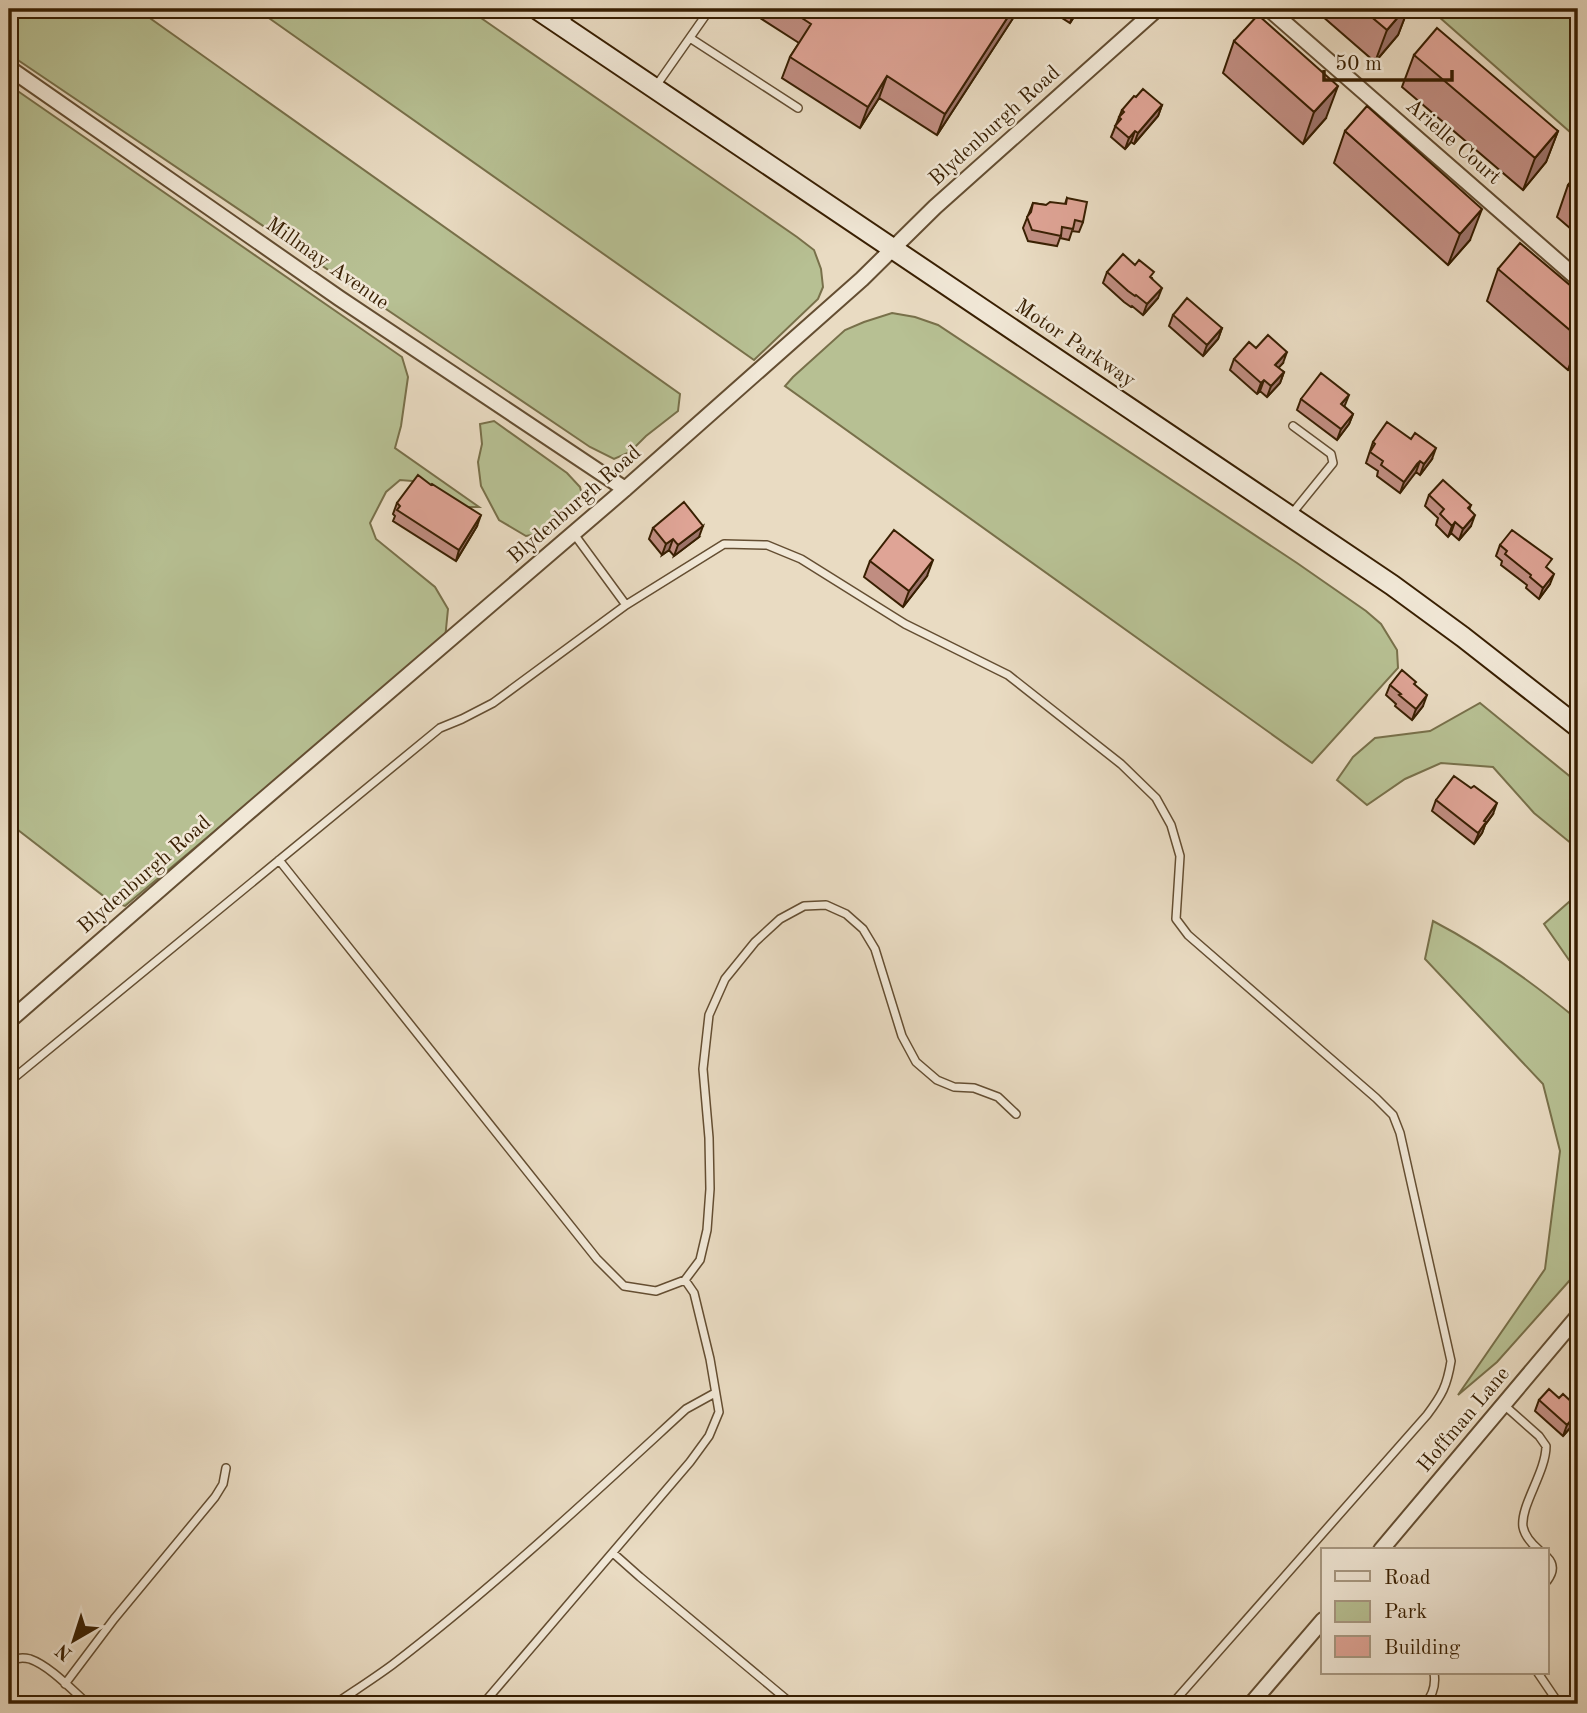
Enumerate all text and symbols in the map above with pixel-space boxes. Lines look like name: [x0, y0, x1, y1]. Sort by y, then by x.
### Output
scale bar: [1324, 38, 1452, 82]
text: 50 m: [1335, 54, 1382, 75]
street label: Blydenburgh Road: [925, 62, 1065, 190]
street label: Arielle Court: [1401, 95, 1505, 189]
street label: Millmay Avenue: [262, 214, 392, 314]
street label: Motor Parkway: [1011, 296, 1139, 392]
street label: Blydenburgh Road: [505, 442, 645, 568]
street label: Blydenburgh Road: [75, 812, 215, 938]
street label: Hoffman Lane: [1414, 1363, 1514, 1477]
legend: [1321, 1548, 1548, 1674]
text: Road: [1384, 1568, 1431, 1589]
text: Park: [1384, 1602, 1427, 1623]
north arrow: [38, 1604, 108, 1674]
text: Building: [1384, 1638, 1461, 1659]
text: N: [53, 1639, 76, 1663]

